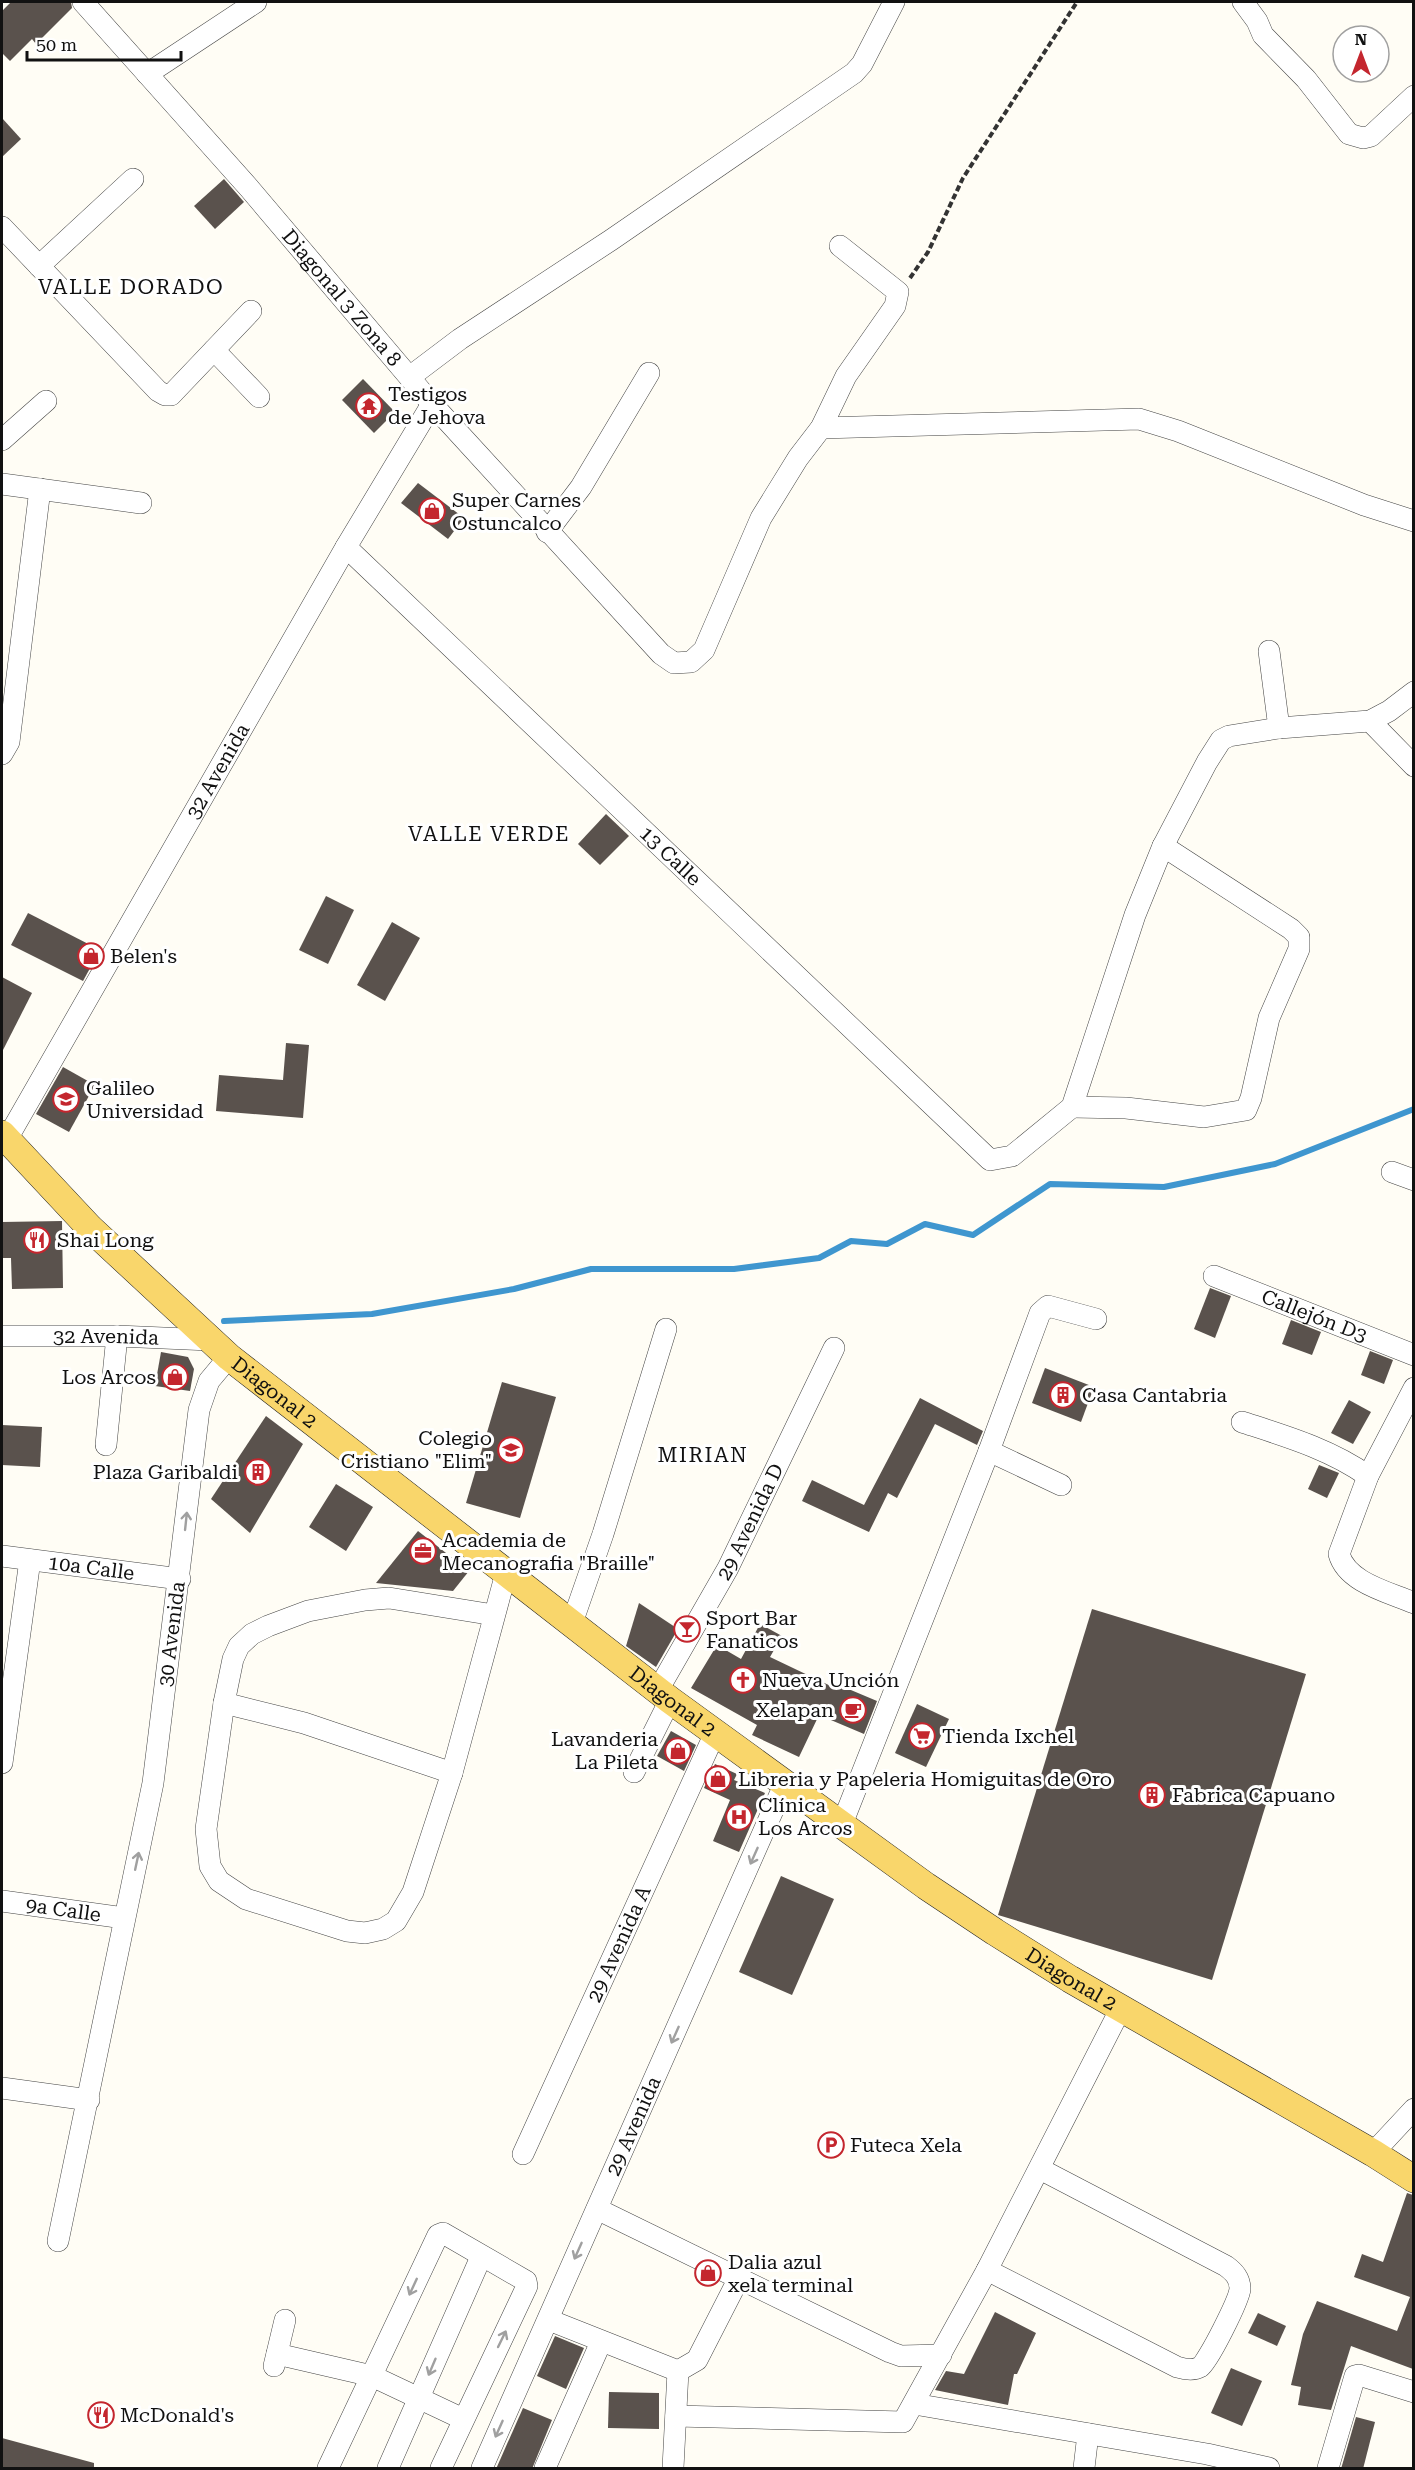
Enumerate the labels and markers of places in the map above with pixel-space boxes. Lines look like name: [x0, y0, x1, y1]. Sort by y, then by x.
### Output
place label: Testigos de Jehova: [388, 382, 486, 429]
temple icon: Testigos de Jehova: [354, 391, 384, 421]
place label: Super Carnes Ostuncalco: [452, 488, 581, 535]
shop icon: Super Carnes Ostuncalco: [417, 496, 447, 526]
shop icon: Belen's: [76, 941, 106, 971]
place label: Belen's: [110, 944, 177, 968]
place label: Galileo Universidad: [86, 1076, 204, 1123]
school or university icon: Galileo Universidad: [51, 1084, 81, 1114]
restaurant icon: Shai Long: [22, 1225, 52, 1255]
place label: Shai Long: [57, 1228, 154, 1252]
shop icon: Los Arcos: [160, 1362, 190, 1392]
place label: Los Arcos: [62, 1365, 156, 1389]
building icon: Casa Cantabria: [1048, 1380, 1078, 1410]
place label: Casa Cantabria: [1082, 1383, 1227, 1407]
place label: Colegio Cristiano "Elim": [341, 1426, 492, 1473]
school or university icon: Colegio Cristiano "Elim": [496, 1435, 526, 1465]
building icon: Plaza Garibaldi: [243, 1457, 273, 1487]
place label: Plaza Garibaldi: [93, 1460, 238, 1484]
place label: Academia de Mecanografia "Braille": [442, 1528, 655, 1575]
office icon: Academia de Mecanografia "Braille": [408, 1536, 438, 1566]
place label: Sport Bar Fanaticos: [706, 1606, 798, 1653]
bar icon: Sport Bar Fanaticos: [672, 1614, 702, 1644]
church icon: Nueva Unción: [728, 1665, 758, 1695]
place label: Nueva Unción: [762, 1668, 900, 1692]
cafe icon: Xelapan: [838, 1695, 868, 1725]
place label: Xelapan: [755, 1698, 834, 1722]
supermarket icon: Tienda Ixchel: [907, 1721, 937, 1751]
place label: Tienda Ixchel: [942, 1724, 1074, 1748]
place label: Lavanderia La Pileta: [551, 1727, 658, 1774]
shop icon: Lavanderia La Pileta: [663, 1736, 693, 1766]
shop icon: Libreria y Papeleria Homiguitas de Oro: [703, 1764, 733, 1794]
place label: Libreria y Papeleria Homiguitas de Oro: [738, 1767, 1112, 1791]
building icon: Fabrica Capuano: [1137, 1780, 1167, 1810]
place label: Fabrica Capuano: [1172, 1783, 1335, 1807]
place label: Clínica Los Arcos: [758, 1793, 852, 1840]
hospital icon: Clínica Los Arcos: [724, 1802, 754, 1832]
parking icon: Futeca Xela: [816, 2130, 846, 2160]
place label: Futeca Xela: [850, 2133, 962, 2157]
place label: Dalia azul xela terminal: [728, 2250, 853, 2297]
shop icon: Dalia azul xela terminal: [693, 2258, 723, 2288]
restaurant icon: McDonald's: [86, 2400, 116, 2430]
place label: McDonald's: [120, 2403, 234, 2427]

